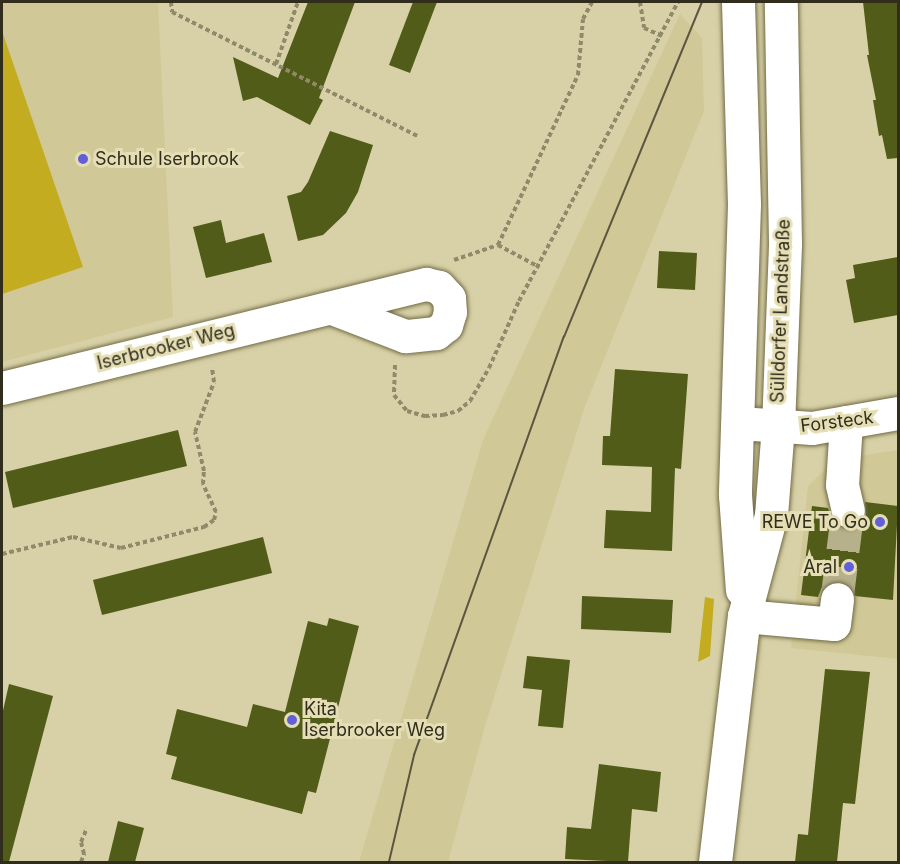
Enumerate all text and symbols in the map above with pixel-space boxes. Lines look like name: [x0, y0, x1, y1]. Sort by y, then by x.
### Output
place label: Schule Iserbrook: [95, 148, 239, 170]
marker: Schule Iserbrook: [76, 152, 90, 166]
street label: Sülldorfer Landstraße: [767, 219, 795, 403]
street label: Iserbrooker Weg: [95, 319, 237, 375]
street label: Forsteck: [799, 407, 875, 437]
place label: REWE To Go: [762, 511, 868, 533]
marker: REWE To Go: [873, 515, 887, 529]
place label: Aral: [803, 556, 837, 578]
marker: Aral: [842, 560, 856, 574]
place label: Kita Iserbrooker Weg: [304, 699, 445, 742]
marker: Kita Iserbrooker Weg: [285, 713, 299, 727]

